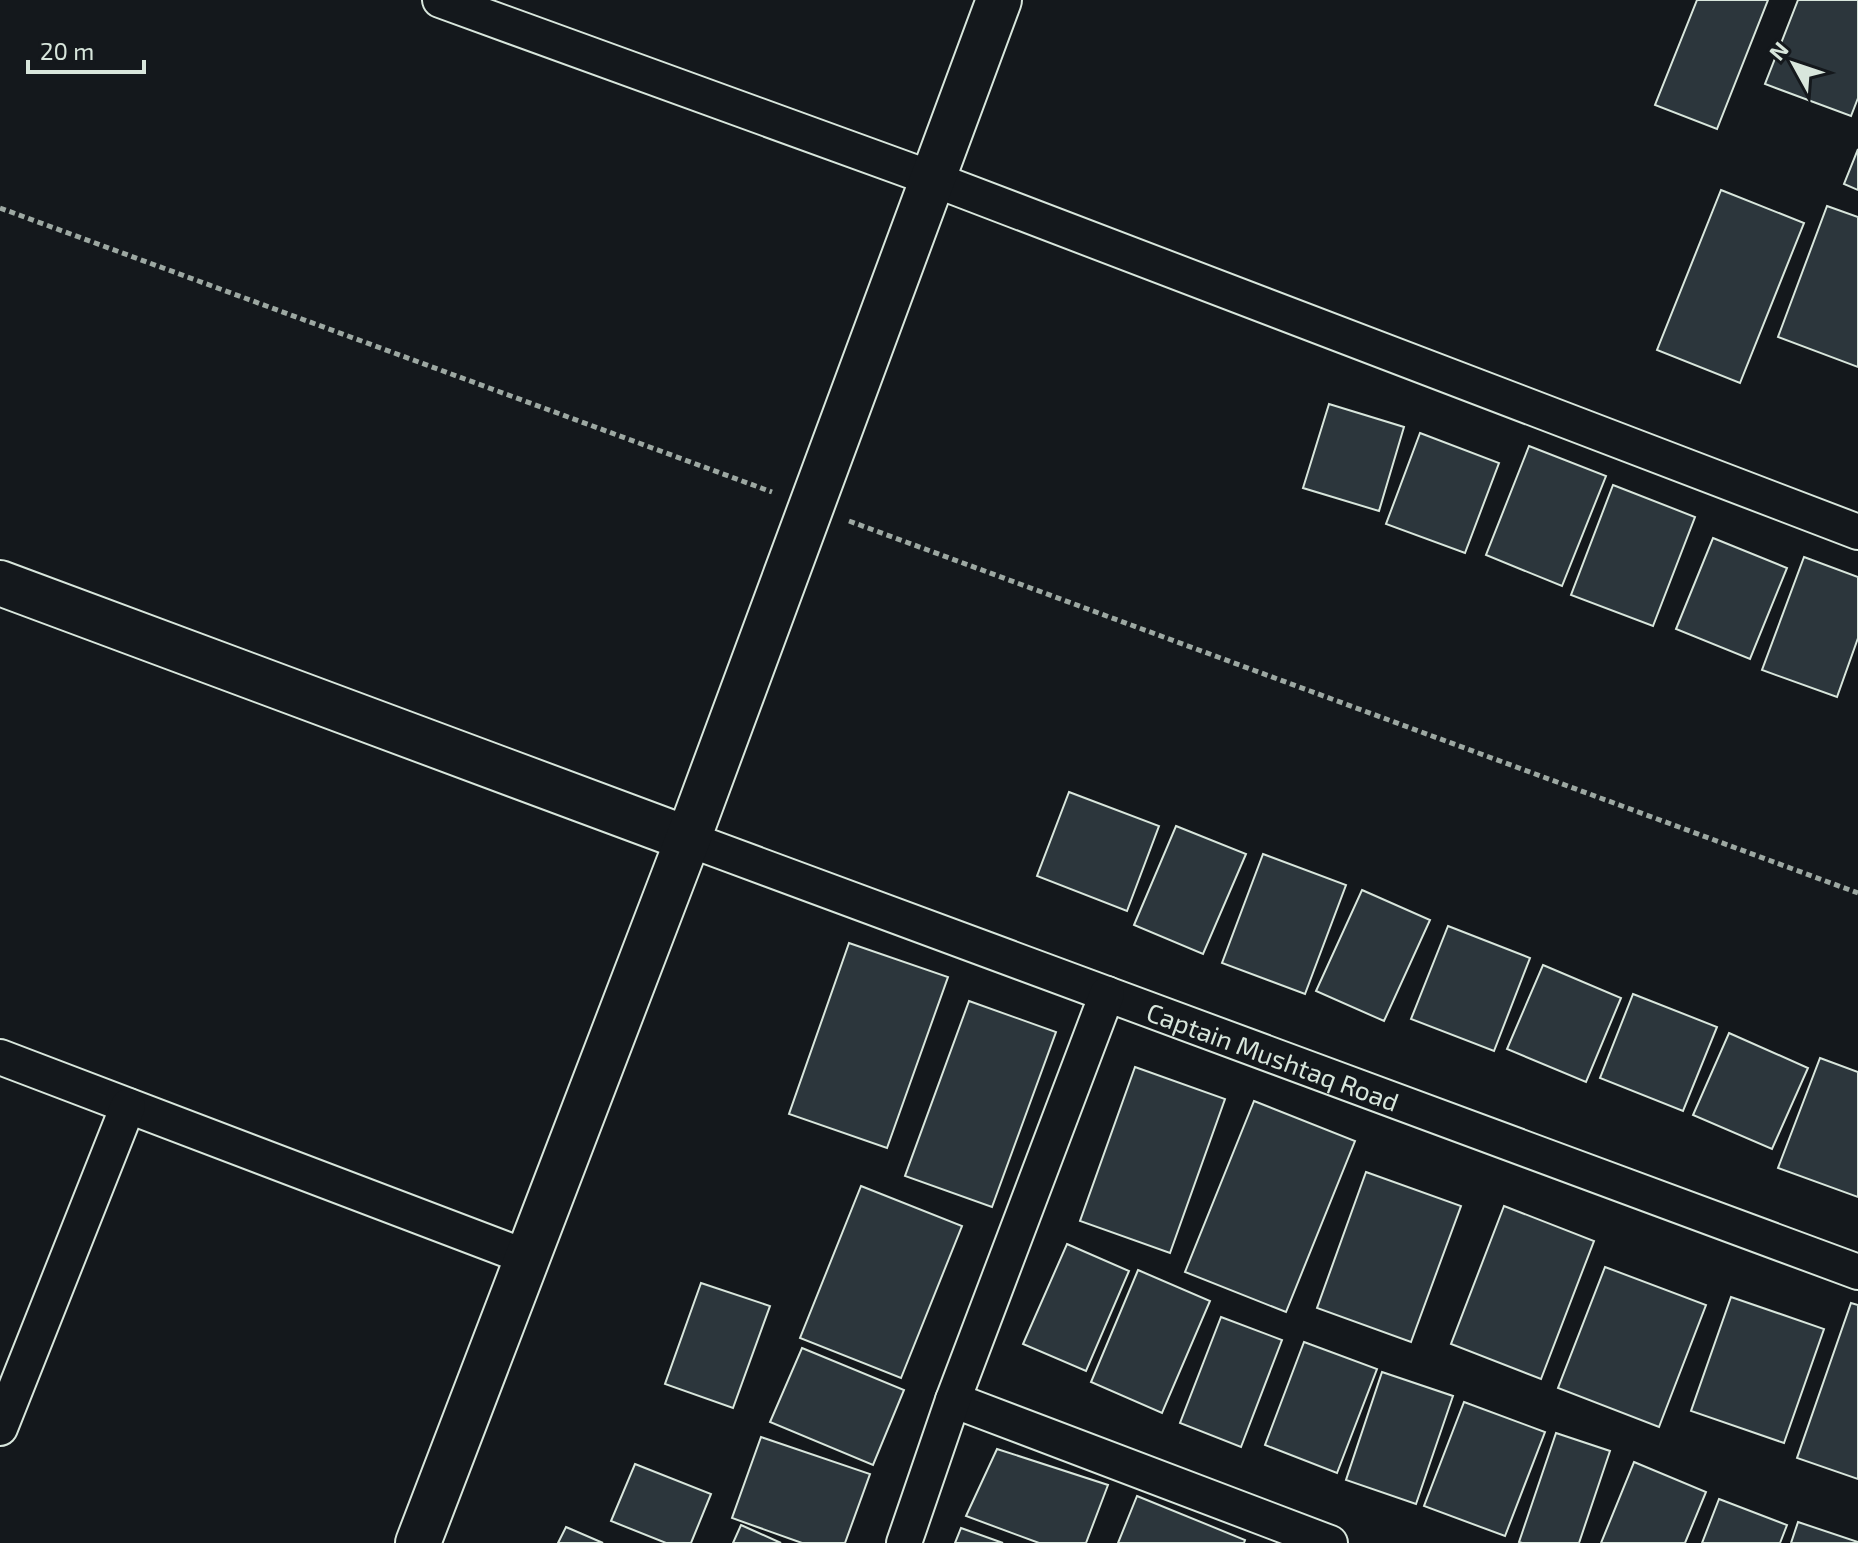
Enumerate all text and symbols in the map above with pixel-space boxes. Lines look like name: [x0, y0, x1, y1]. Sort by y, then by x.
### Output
scale bar: [28, 24, 144, 74]
north arrow: [1754, 24, 1834, 104]
text: 20 m: [40, 36, 94, 65]
text: N: [1763, 36, 1793, 65]
street label: Captain Mushtaq Road: [1143, 995, 1404, 1116]

